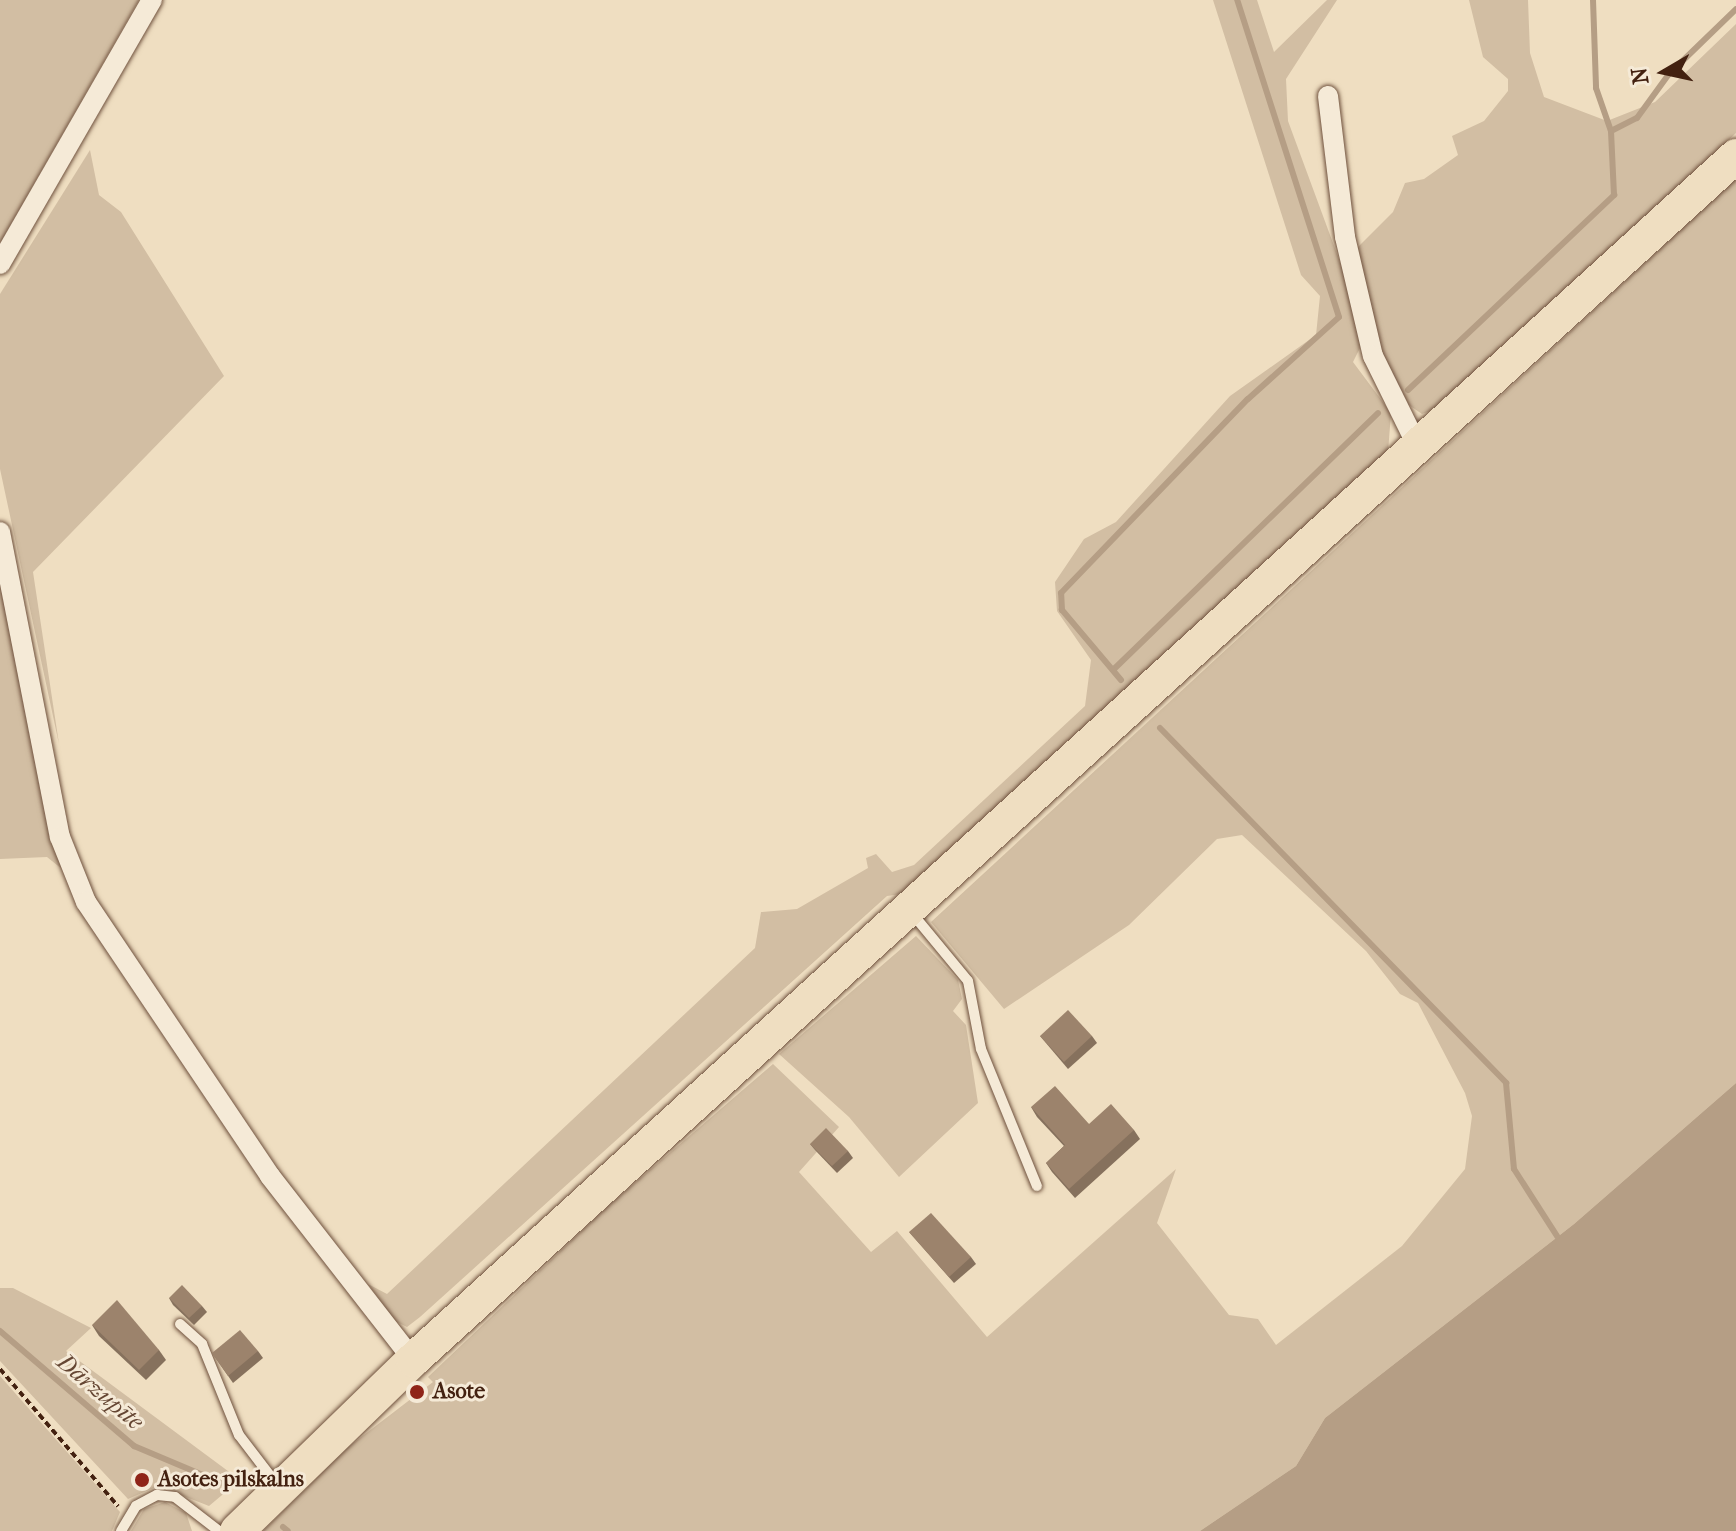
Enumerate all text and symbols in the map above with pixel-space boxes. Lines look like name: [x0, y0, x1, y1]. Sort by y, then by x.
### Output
north arrow: [1624, 32, 1704, 112]
text: N: [1626, 65, 1654, 86]
water label: Dārzupīte: [51, 1348, 149, 1436]
place label: Asote: [433, 1379, 485, 1405]
marker: Asote: [408, 1383, 426, 1401]
place label: Asotes pilskalns: [158, 1467, 304, 1493]
marker: Asotes pilskalns: [133, 1471, 151, 1489]

